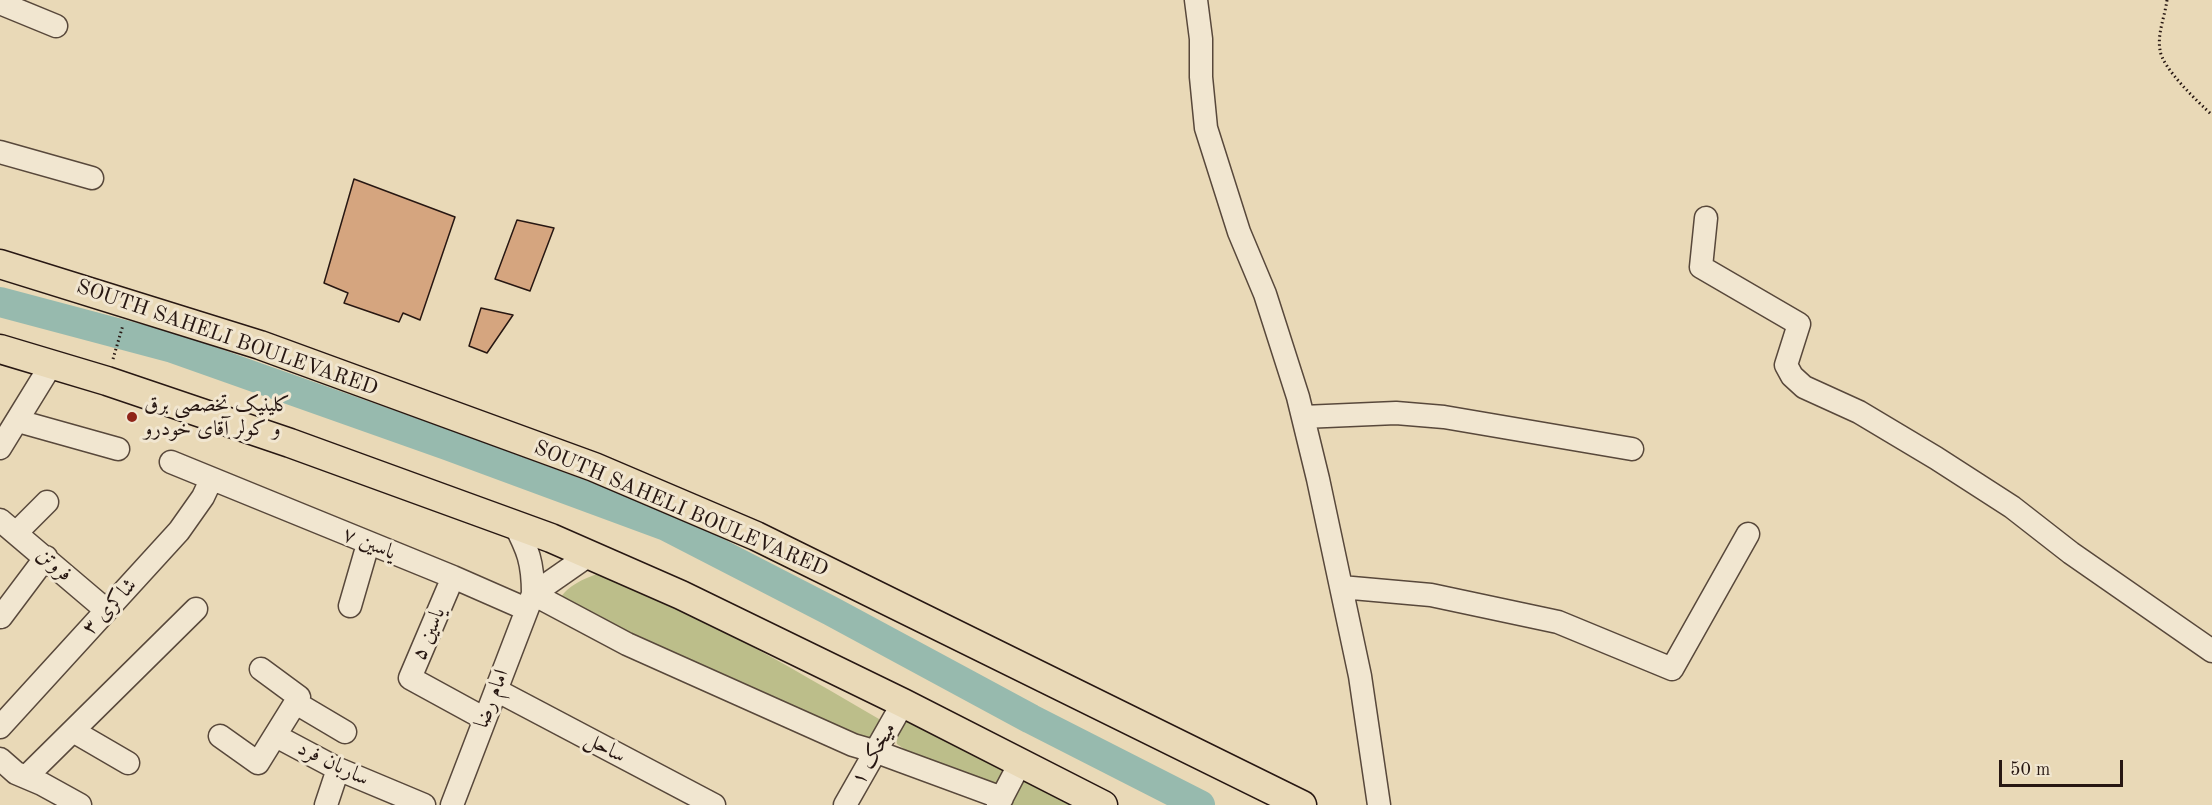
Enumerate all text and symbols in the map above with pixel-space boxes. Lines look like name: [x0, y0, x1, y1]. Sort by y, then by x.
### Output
street label: SOUTH SAHELI BOULEVARED: [73, 274, 381, 402]
place label: کلینیک تخصصی برق و کولر آقای خودرو: [144, 392, 290, 442]
marker: کلینیک تخصصی برق و کولر آقای خودرو: [125, 410, 139, 424]
street label: SOUTH SAHELI BOULEVARED: [530, 435, 832, 583]
street label: یاسین ۷: [339, 522, 399, 566]
street label: فروتن: [31, 543, 77, 587]
street label: شاکری ۳: [77, 573, 143, 641]
street label: یاسین ۵: [407, 604, 451, 664]
street label: امام رضا: [469, 666, 515, 732]
street label: میخک ۱: [846, 718, 902, 790]
street label: ساحل: [580, 727, 630, 769]
street label: ساربان فرد: [293, 736, 373, 792]
scale bar: [2002, 748, 2126, 786]
text: 50 m: [2010, 761, 2050, 779]

